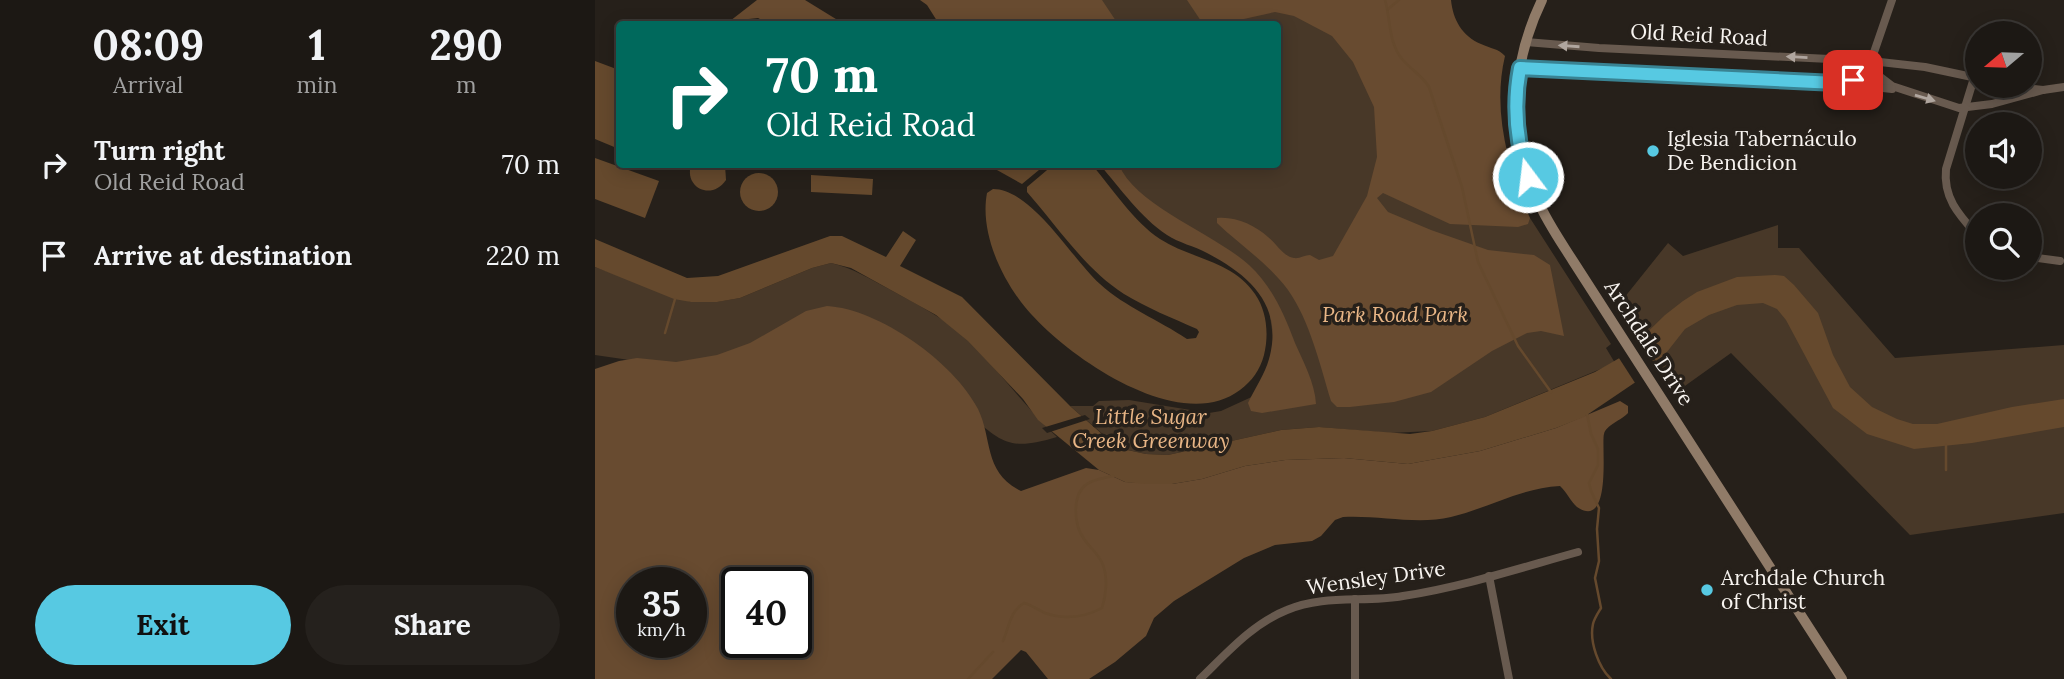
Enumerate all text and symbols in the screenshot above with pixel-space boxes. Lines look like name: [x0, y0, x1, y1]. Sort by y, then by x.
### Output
street label: Old Reid Road: [1630, 17, 1768, 52]
text: 08:09: [92, 18, 204, 72]
text: 1: [308, 18, 325, 72]
text: 290: [430, 18, 503, 72]
north arrow: [1965, 21, 2042, 98]
map controls: [1965, 21, 2042, 280]
one-way arrow: [1558, 40, 1580, 51]
text: 70 m: [766, 43, 878, 105]
icon: right: [651, 49, 742, 140]
pin: [1823, 50, 1883, 110]
one-way arrow: [1785, 51, 1807, 62]
icon: arrive: [1834, 61, 1872, 99]
text: Arrival: [113, 70, 183, 99]
text: min: [296, 70, 337, 99]
text: m: [456, 70, 476, 99]
one-way arrow: [1914, 93, 1936, 104]
text: Old Reid Road: [766, 104, 976, 145]
button: sound: [1965, 112, 2042, 189]
place label: Iglesia Tabernáculo De Bendicion: [1667, 125, 1857, 176]
text: Turn right: [94, 134, 225, 167]
position arrow: [1491, 140, 1565, 214]
marker: Iglesia Tabernáculo De Bendicion: [1645, 143, 1661, 159]
icon: right: [35, 146, 73, 184]
text: 70 m: [502, 148, 560, 181]
text: Old Reid Road: [94, 167, 245, 196]
button: search: [1965, 203, 2042, 280]
icon: arrive: [35, 237, 73, 275]
text: Arrive at destination: [94, 239, 352, 272]
text: 220 m: [486, 239, 560, 272]
street label: Archdale Drive: [1598, 274, 1700, 411]
park label: Park Road Park: [1322, 301, 1468, 328]
park label: Little Sugar Creek Greenway: [1072, 403, 1230, 454]
street label: Wensley Drive: [1305, 554, 1447, 601]
place label: Archdale Church of Christ: [1720, 564, 1885, 615]
speed limit sign: 40: [721, 567, 812, 658]
text: 35: [642, 581, 681, 626]
marker: Archdale Church of Christ: [1699, 582, 1715, 598]
button: Exit: [35, 585, 291, 665]
button: Share: [305, 585, 560, 665]
text: km/h: [637, 618, 686, 641]

